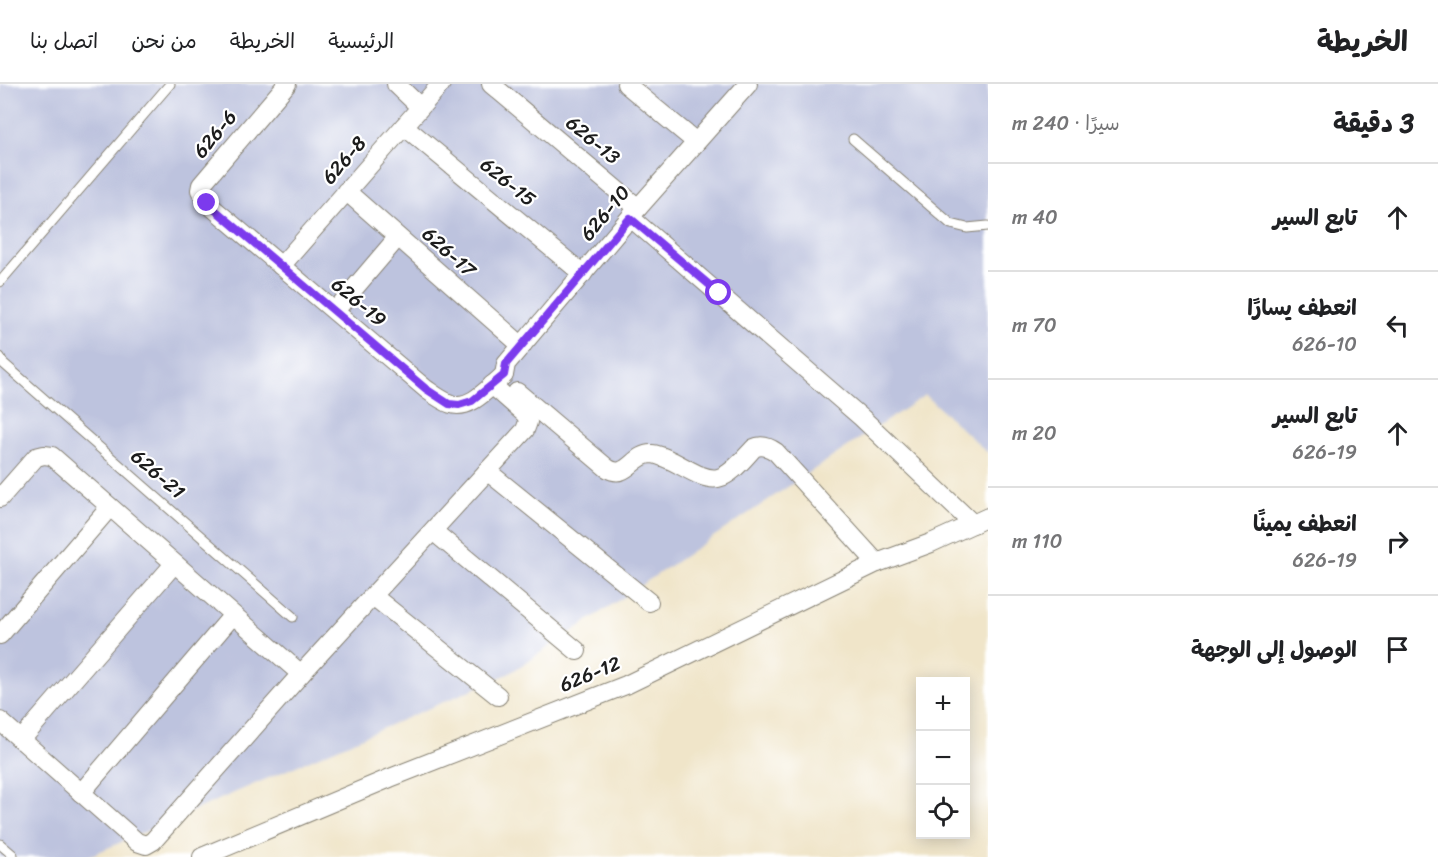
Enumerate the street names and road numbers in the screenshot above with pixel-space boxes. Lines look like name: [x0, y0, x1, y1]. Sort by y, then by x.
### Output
street label: 626-6: [184, 102, 246, 166]
street label: 626-13: [558, 106, 628, 174]
street label: 626-8: [313, 128, 375, 192]
street label: 626-15: [472, 148, 544, 216]
street label: 626-10: [571, 177, 639, 249]
street label: 626-17: [414, 218, 485, 287]
street label: 626-19: [323, 268, 395, 336]
street label: 626-21: [122, 440, 194, 508]
street label: 626-12: [554, 646, 626, 702]

